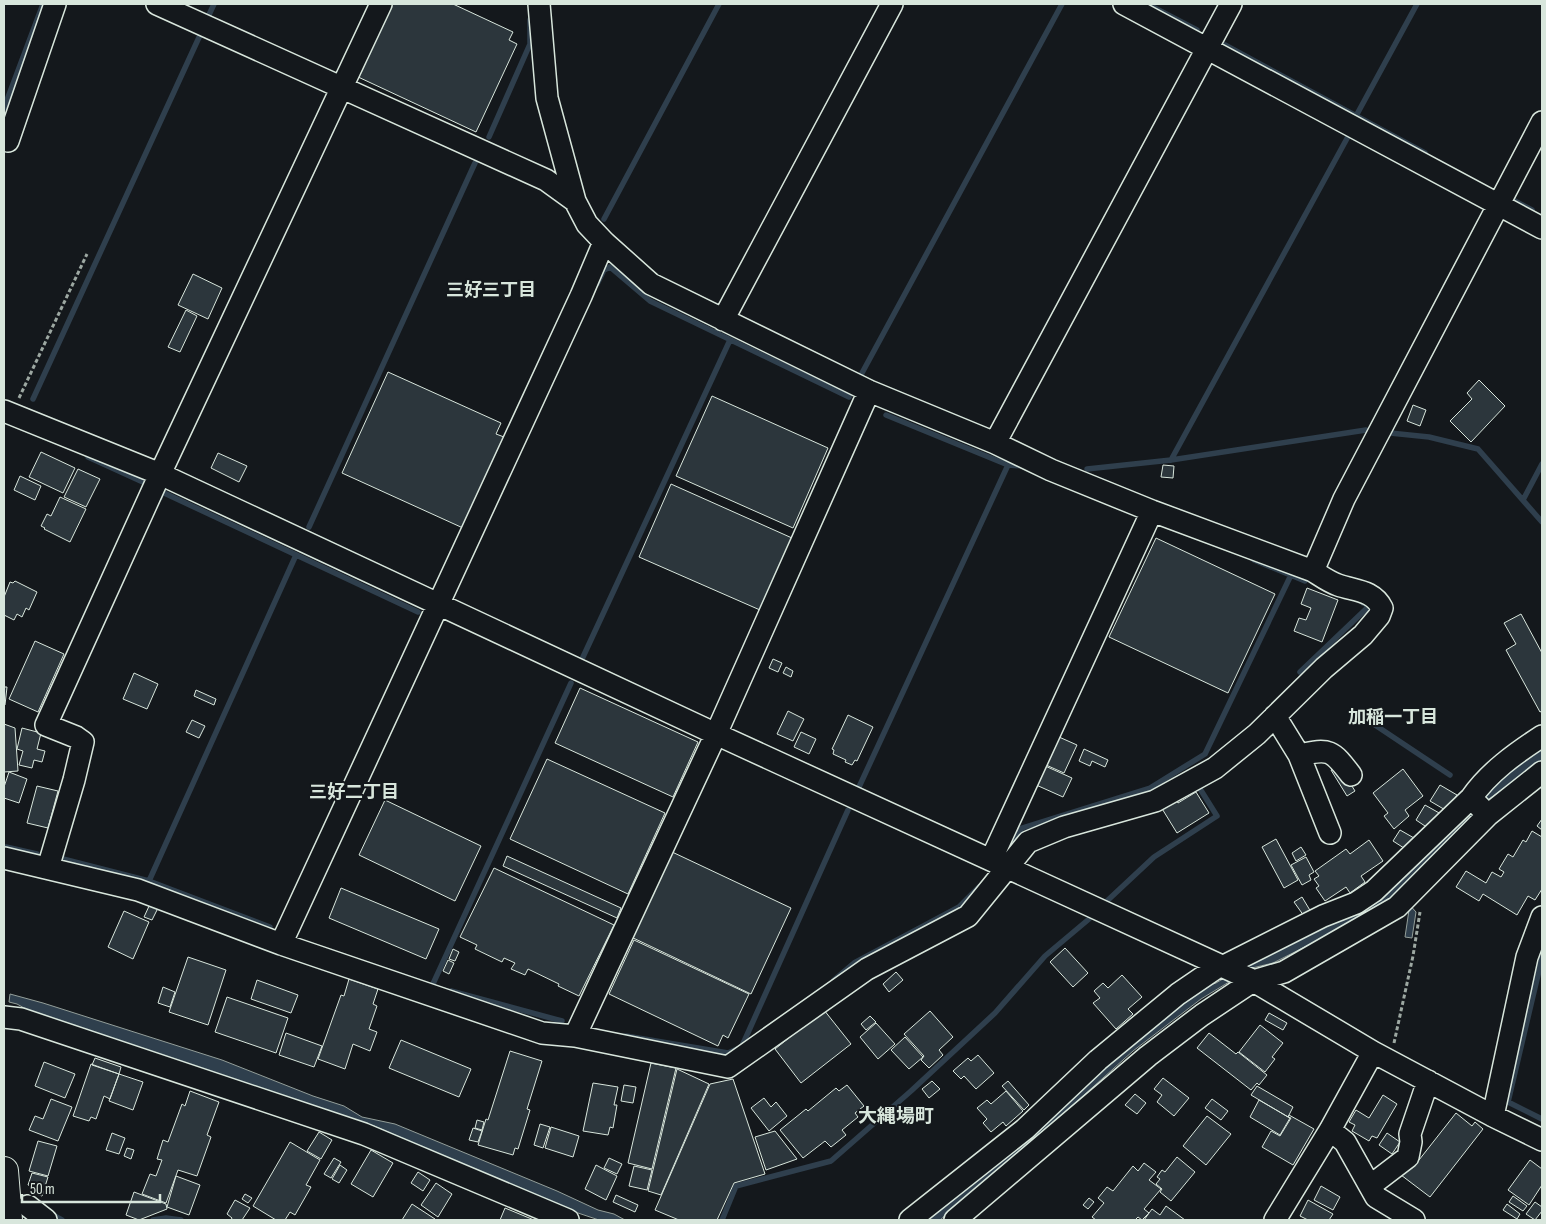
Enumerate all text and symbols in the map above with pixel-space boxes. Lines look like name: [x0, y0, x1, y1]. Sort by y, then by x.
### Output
district label: 三好三丁目: [446, 280, 536, 301]
district label: 加稲一丁目: [1348, 707, 1438, 728]
district label: 三好二丁目: [309, 782, 399, 803]
district label: 大縄場町: [858, 1105, 934, 1128]
scale bar: [22, 1172, 160, 1204]
text: 50 m: [30, 1180, 55, 1199]

